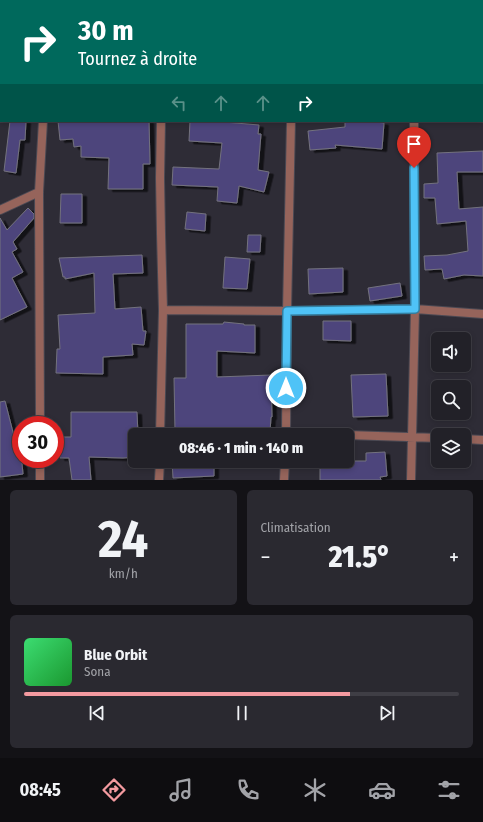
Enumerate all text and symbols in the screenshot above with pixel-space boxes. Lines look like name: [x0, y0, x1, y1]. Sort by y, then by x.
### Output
text: 30 m: [78, 14, 134, 47]
icon: right: [12, 16, 64, 68]
text: Tournez à droite: [78, 48, 197, 70]
icon: left: [168, 92, 190, 114]
icon: ahead: [210, 92, 232, 114]
icon: ahead: [252, 92, 274, 114]
icon: right: [294, 92, 316, 114]
pin: [397, 127, 431, 168]
icon: arrive: [403, 133, 425, 155]
map controls: [431, 332, 471, 468]
button: sound: [431, 332, 471, 372]
position arrow: [265, 367, 307, 409]
button: search: [431, 380, 471, 420]
speed limit sign: 30: [12, 416, 64, 468]
button: layers: [431, 428, 471, 468]
text: 08:46 · 1 min · 140 m: [179, 439, 303, 457]
text: 24: [98, 508, 148, 571]
text: Climatisation: [261, 520, 331, 535]
text: 21.5°: [328, 539, 391, 575]
text: −: [261, 544, 270, 571]
text: +: [449, 544, 459, 571]
text: km/h: [109, 566, 138, 581]
text: Blue Orbit: [84, 646, 147, 664]
text: Sona: [84, 664, 111, 679]
icon: previous: [86, 702, 108, 724]
icon: pause: [231, 702, 253, 724]
icon: next: [376, 702, 398, 724]
icon: directions: [100, 776, 128, 804]
icon: music: [167, 776, 195, 804]
icon: phone: [234, 776, 262, 804]
icon: climate: [301, 776, 329, 804]
icon: car: [368, 776, 396, 804]
icon: filters: [435, 776, 463, 804]
text: 08:45: [20, 779, 61, 801]

